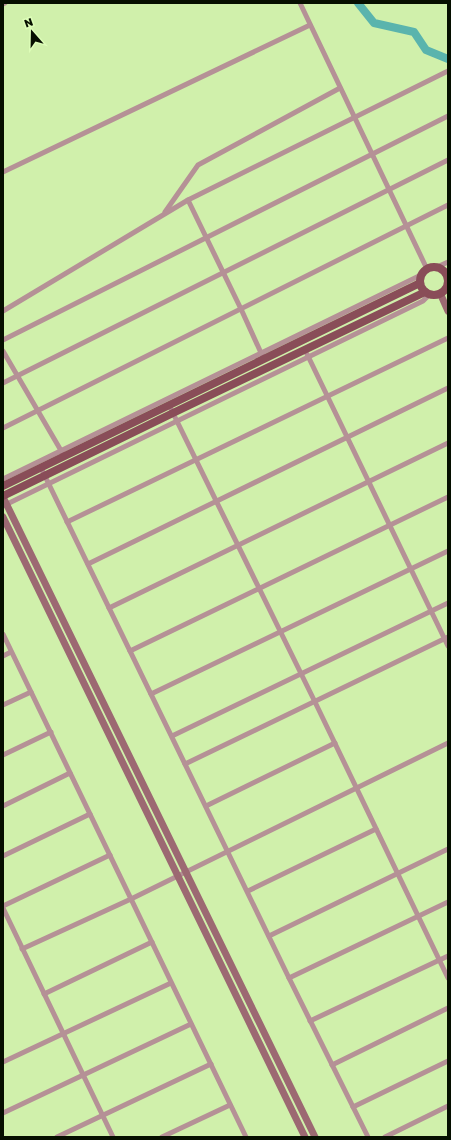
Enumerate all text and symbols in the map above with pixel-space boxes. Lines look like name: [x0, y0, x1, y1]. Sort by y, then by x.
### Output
north arrow: [12, 12, 52, 52]
text: N: [22, 15, 35, 30]

